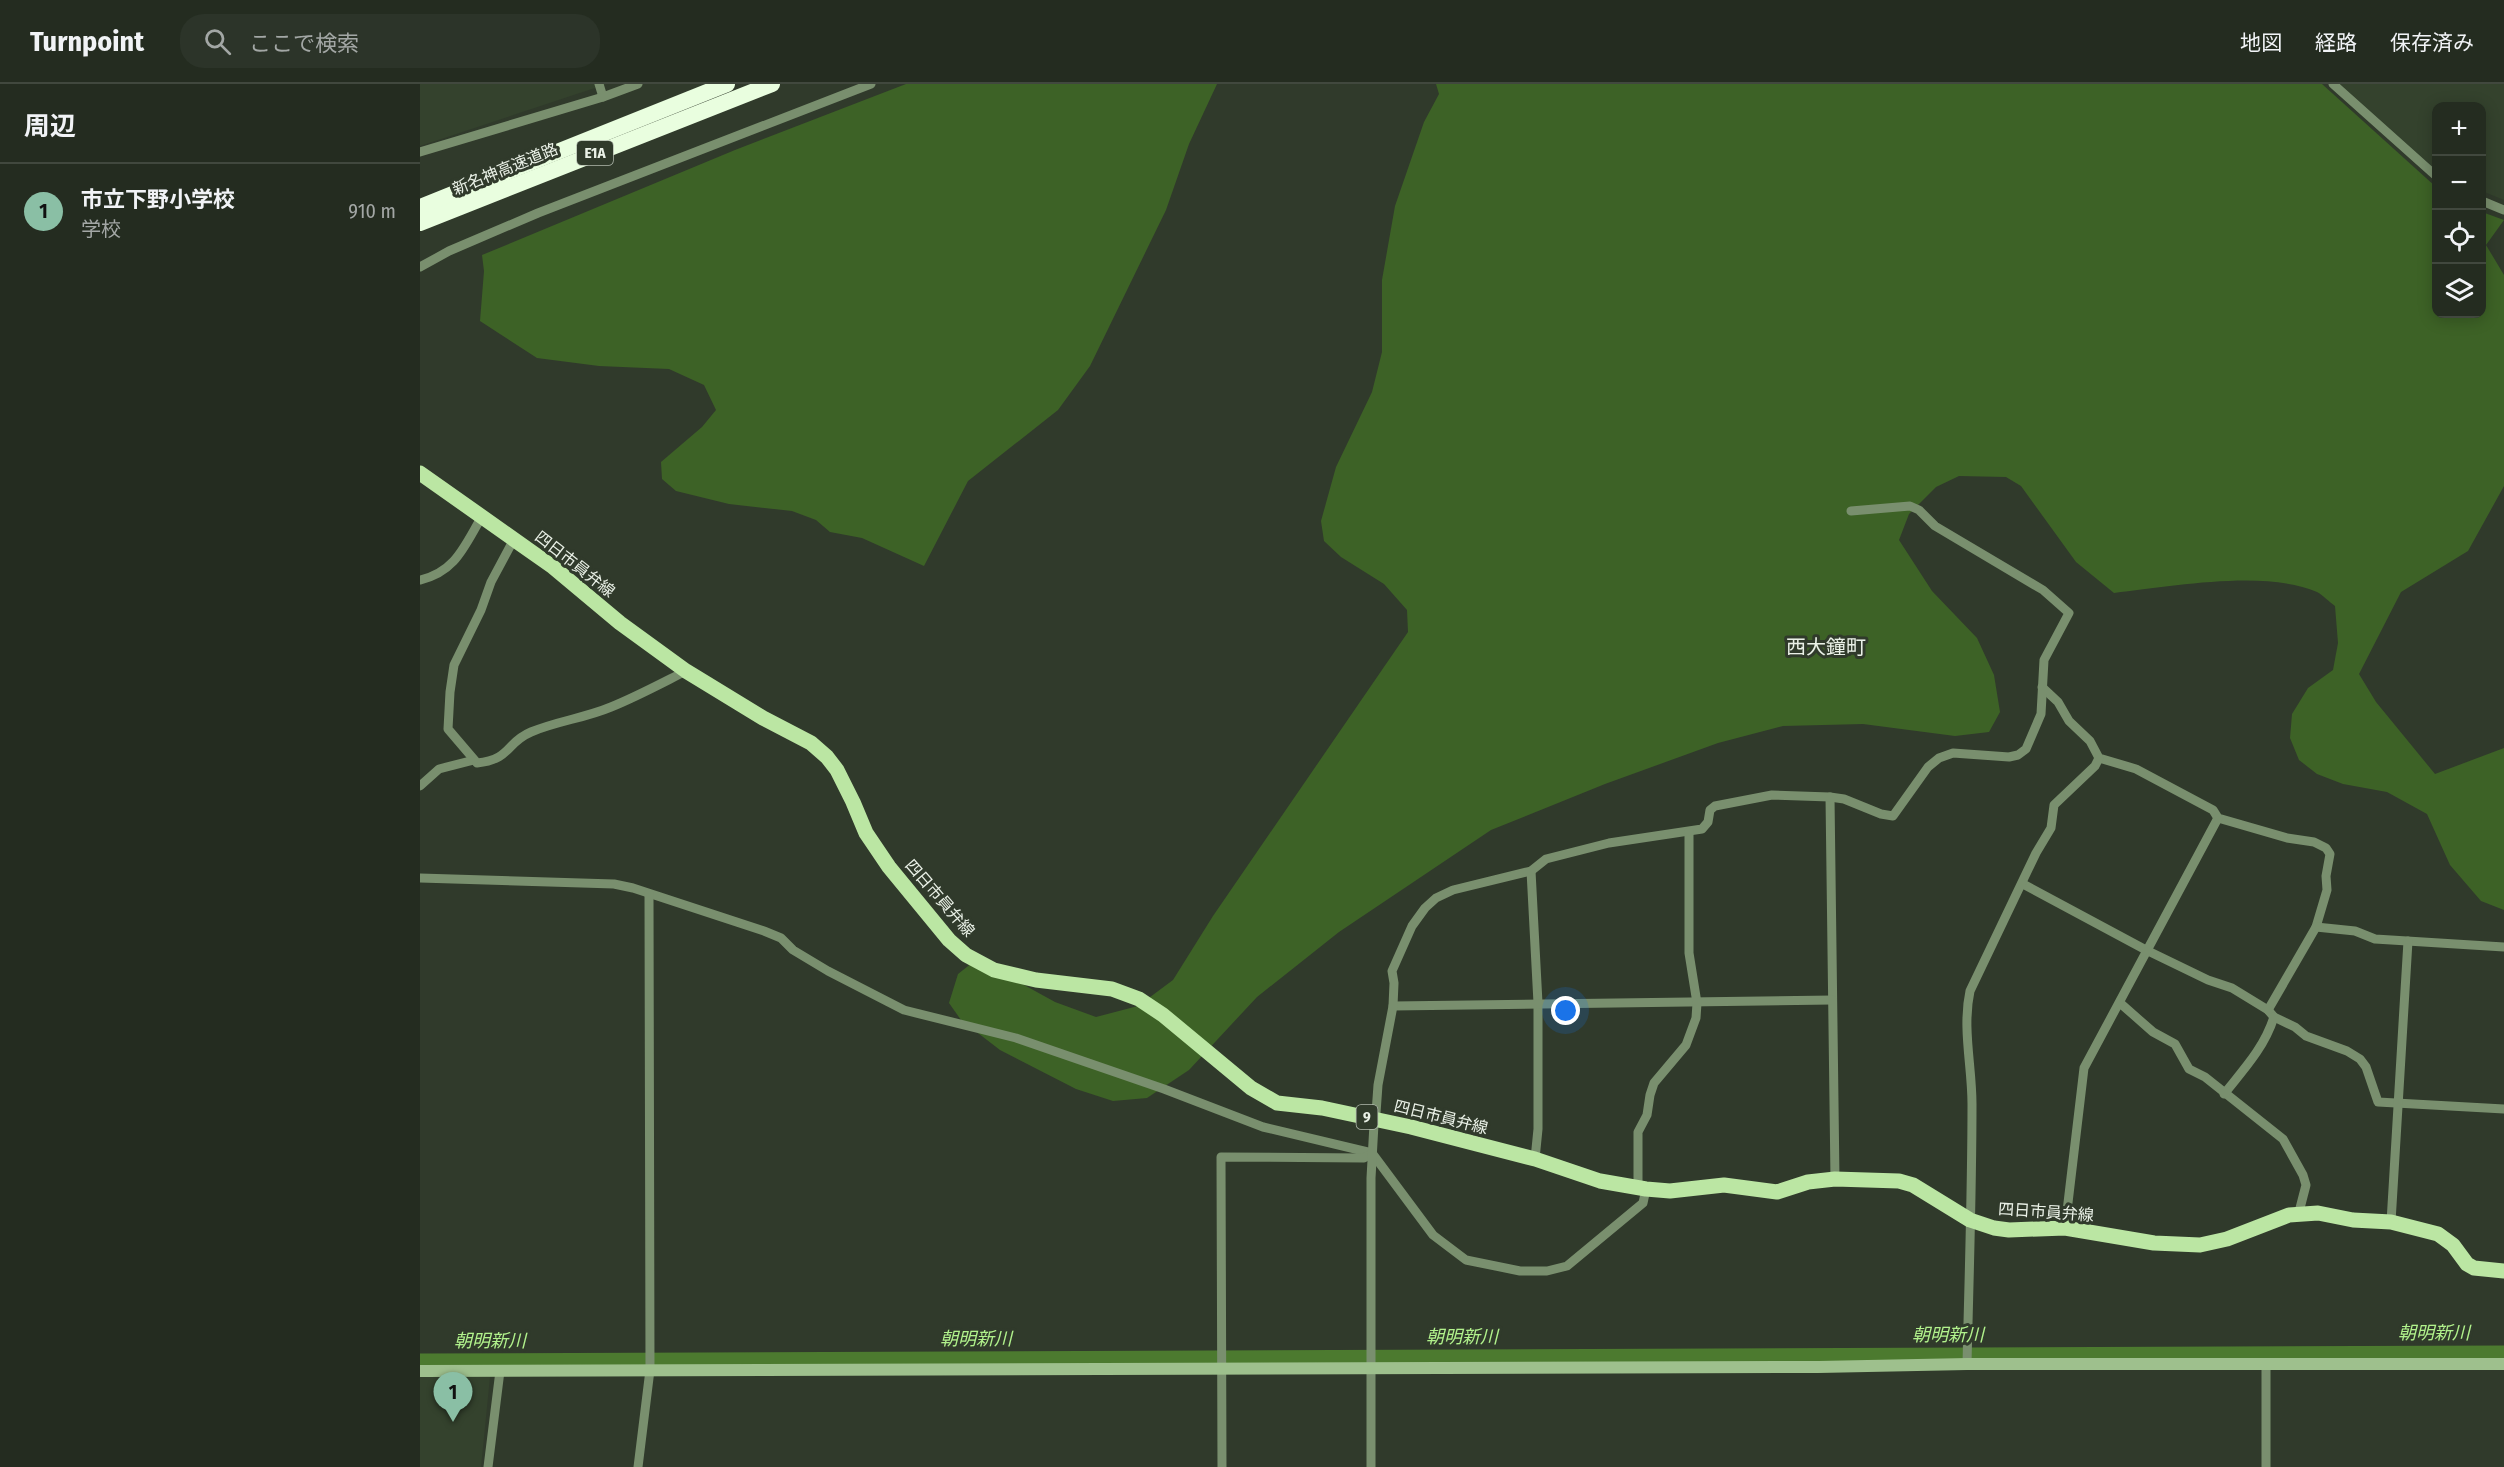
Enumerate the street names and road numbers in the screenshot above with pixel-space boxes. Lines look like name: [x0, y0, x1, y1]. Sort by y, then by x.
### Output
street label: 新名神高速道路: [450, 139, 560, 199]
road number: E1A: [577, 141, 613, 165]
street label: 四日市員弁線: [531, 527, 619, 601]
street label: 四日市員弁線: [901, 856, 979, 940]
street label: 四日市員弁線: [1392, 1096, 1490, 1138]
road number: 9: [1356, 1105, 1378, 1129]
street label: 四日市員弁線: [1997, 1199, 2095, 1225]

